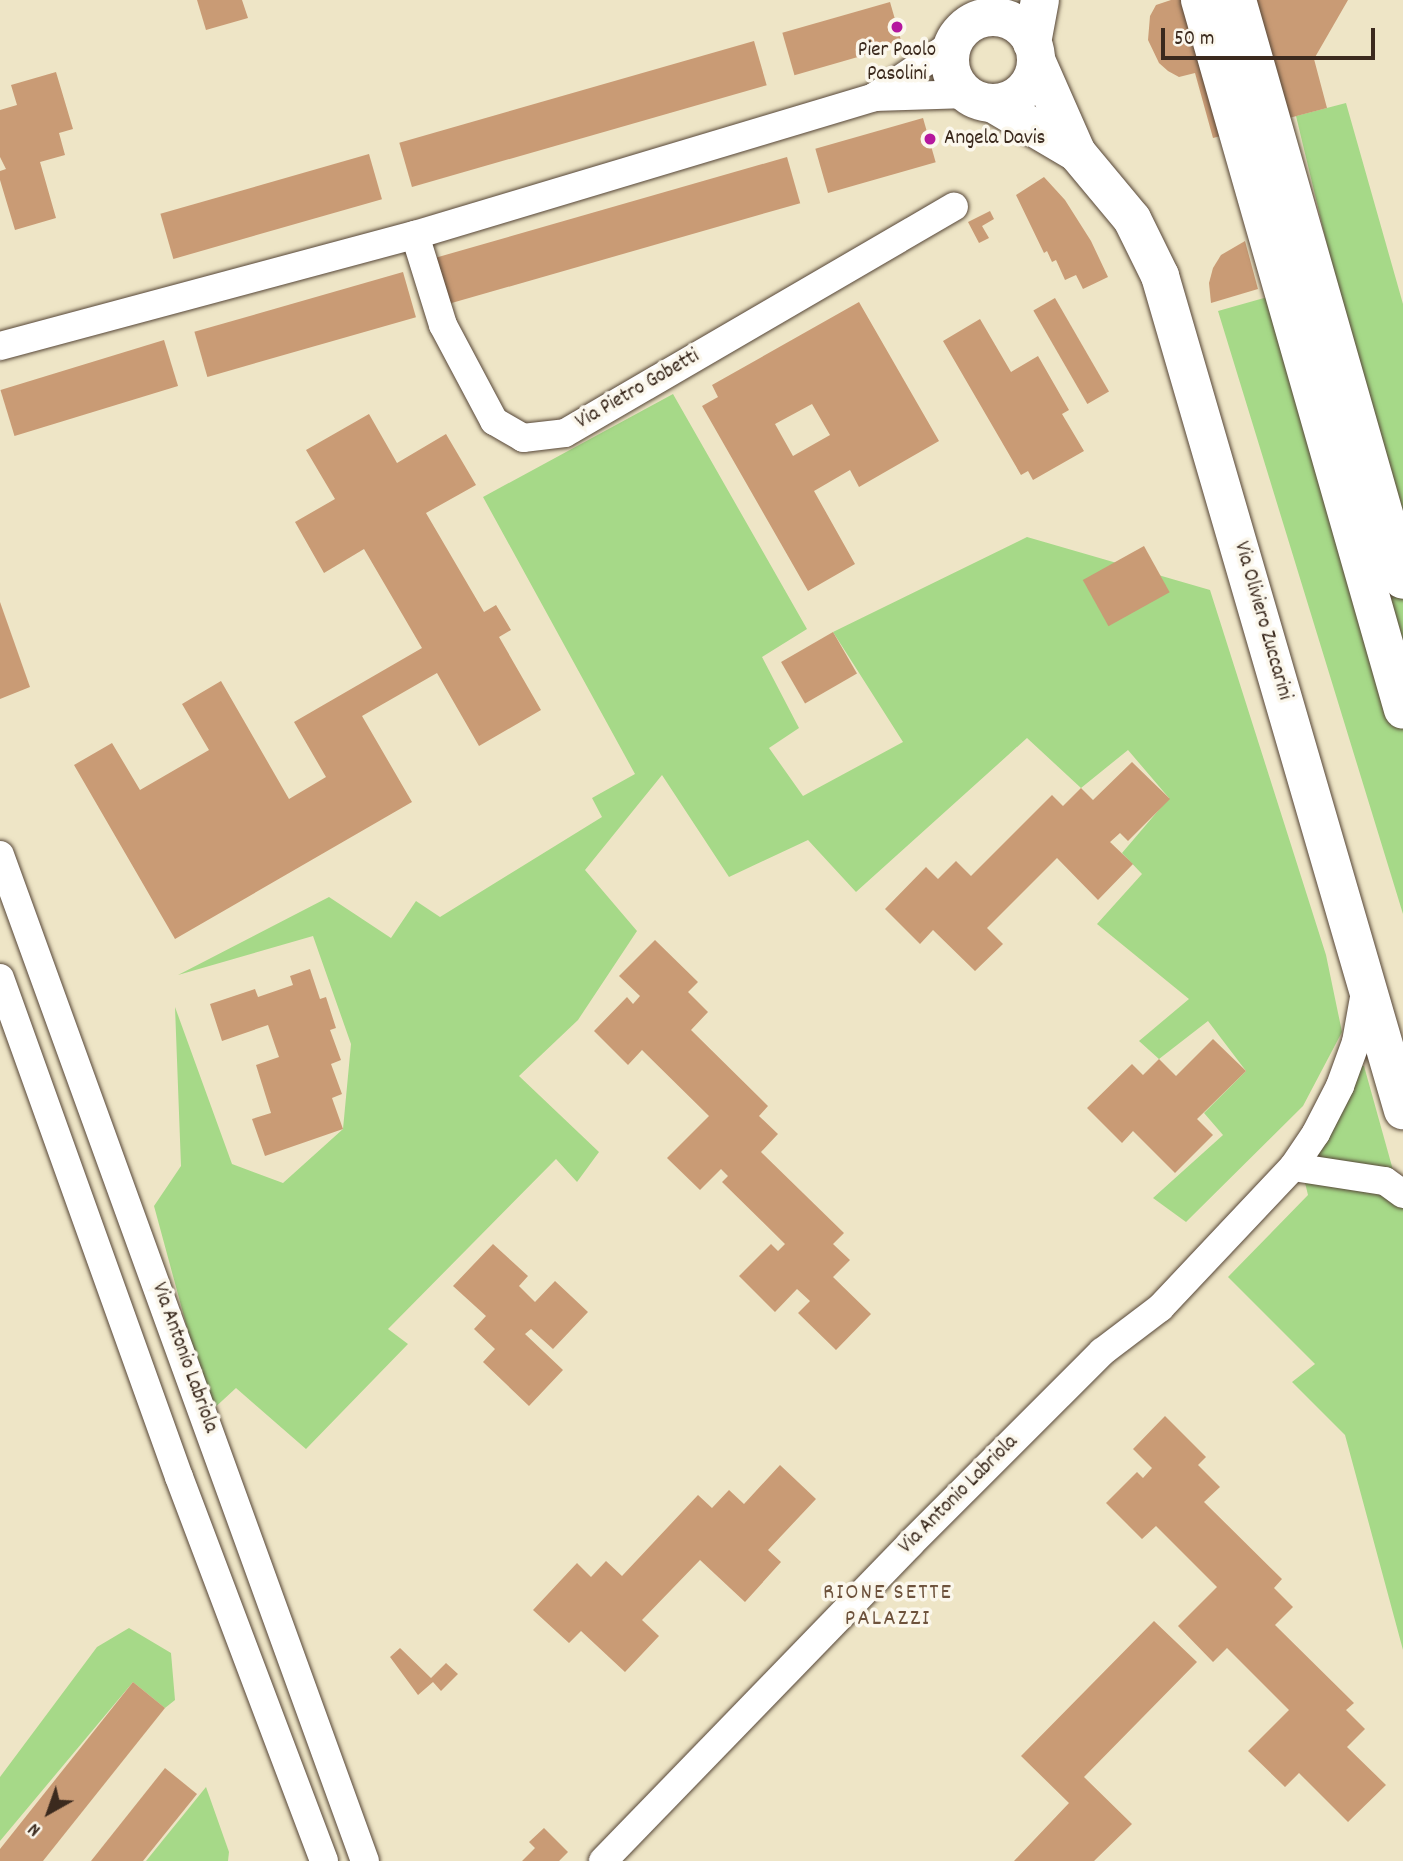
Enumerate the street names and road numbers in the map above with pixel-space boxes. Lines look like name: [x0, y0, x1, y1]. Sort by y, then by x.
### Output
street label: Via Pietro Gobetti: [572, 344, 704, 436]
street label: Via Oliviero Zuccarini: [1227, 539, 1297, 703]
street label: Via Antonio Labriola: [145, 1279, 223, 1437]
street label: Via Antonio Labriola: [894, 1430, 1024, 1560]

